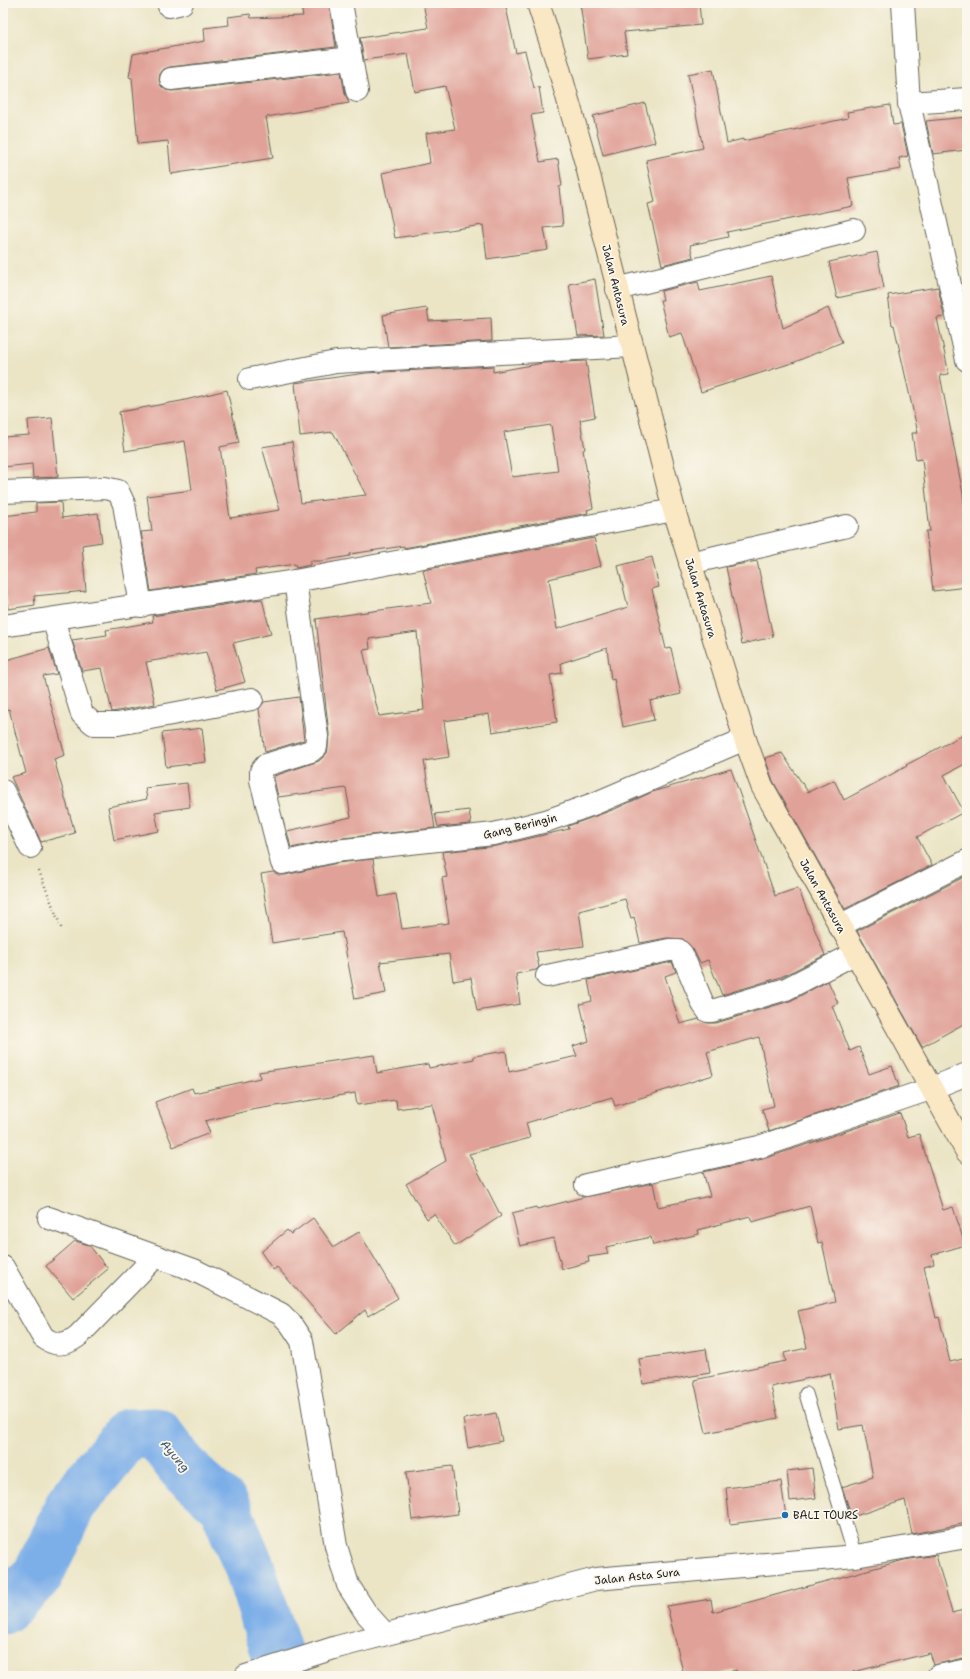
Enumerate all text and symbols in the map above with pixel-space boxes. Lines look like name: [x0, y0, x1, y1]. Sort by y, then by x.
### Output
street label: Jalan Antasura: [598, 243, 633, 327]
street label: Jalan Antasura: [681, 556, 720, 640]
street label: Gang Beringin: [482, 810, 559, 843]
street label: Jalan Antasura: [796, 856, 849, 936]
water label: Ayung: [157, 1437, 193, 1475]
place label: BALI TOURS: [793, 1508, 858, 1523]
marker: BALI TOURS: [780, 1510, 790, 1520]
street label: Jalan Asta Sura: [594, 1565, 681, 1588]

